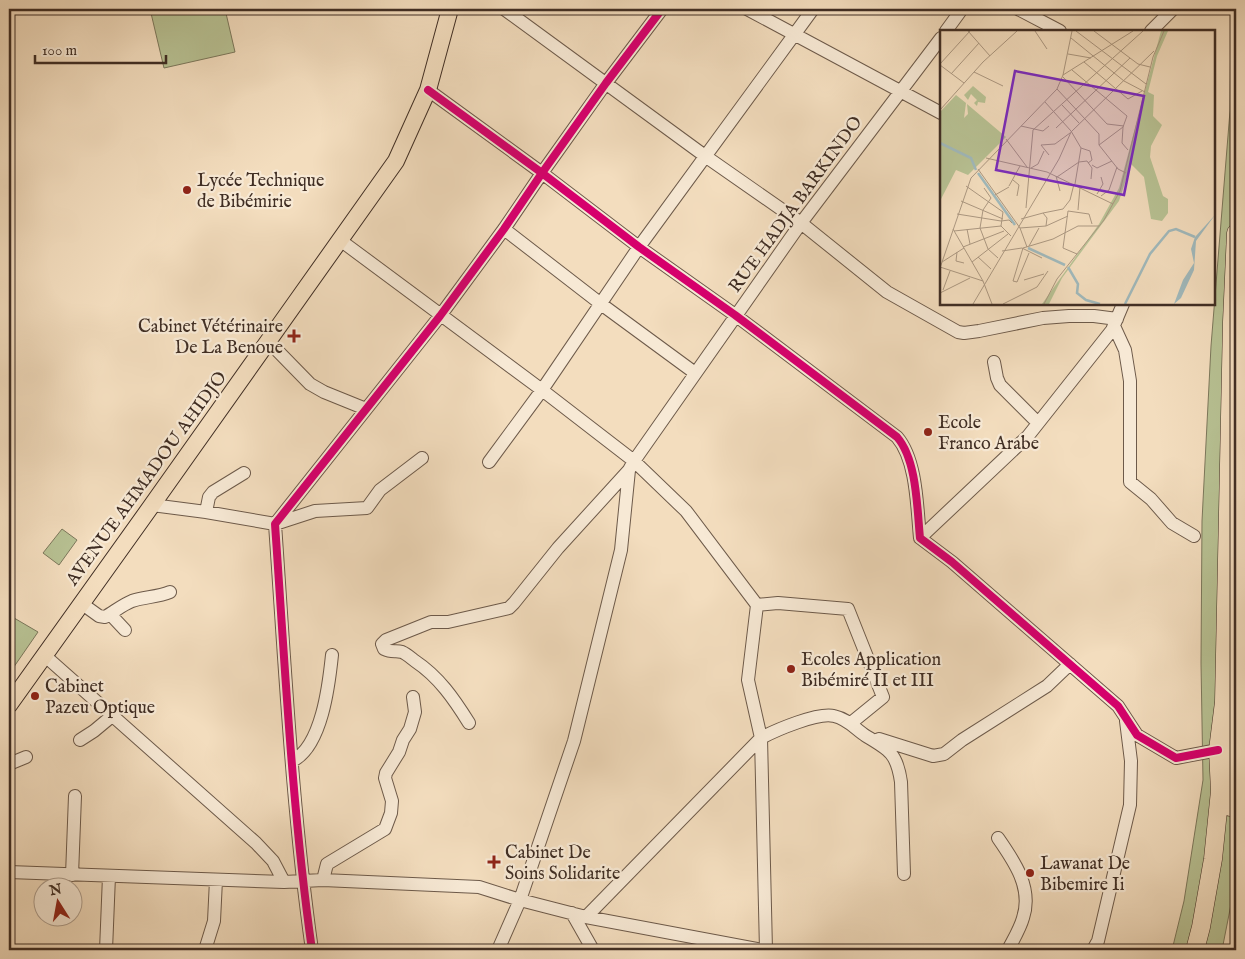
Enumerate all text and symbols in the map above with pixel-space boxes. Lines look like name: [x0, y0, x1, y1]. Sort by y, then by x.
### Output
inset map: [940, 30, 1215, 305]
scale bar: [35, 32, 166, 64]
text: 100 m: [42, 41, 78, 60]
street label: RUE HADJA BARKINDO: [724, 112, 868, 298]
place label: Lycée Technique de Bibémirie: [197, 170, 324, 214]
marker: Lycée Technique de Bibémirie: [181, 184, 193, 196]
place label: Cabinet Vétérinaire De La Benoue: [138, 316, 283, 360]
marker: Cabinet Vétérinaire De La Benoue: [287, 329, 301, 343]
street label: AVENUE AHMADOU AHIDJO: [61, 367, 233, 591]
place label: Ecole Franco Arabe: [938, 412, 1039, 456]
marker: Ecole Franco Arabe: [922, 426, 934, 438]
place label: Ecoles Application Bibémiré II et III: [801, 649, 942, 693]
marker: Ecoles Application Bibémiré II et III: [785, 663, 797, 675]
place label: Cabinet Pazeu Optique: [45, 676, 155, 720]
marker: Cabinet Pazeu Optique: [29, 690, 41, 702]
place label: Cabinet De Soins Solidarite: [505, 842, 620, 886]
place label: Lawanat De Bibemire Ii: [1040, 853, 1130, 897]
marker: Cabinet De Soins Solidarite: [487, 855, 501, 869]
marker: Lawanat De Bibemire Ii: [1024, 867, 1036, 879]
north arrow: [32, 876, 82, 926]
text: N: [47, 880, 63, 900]

